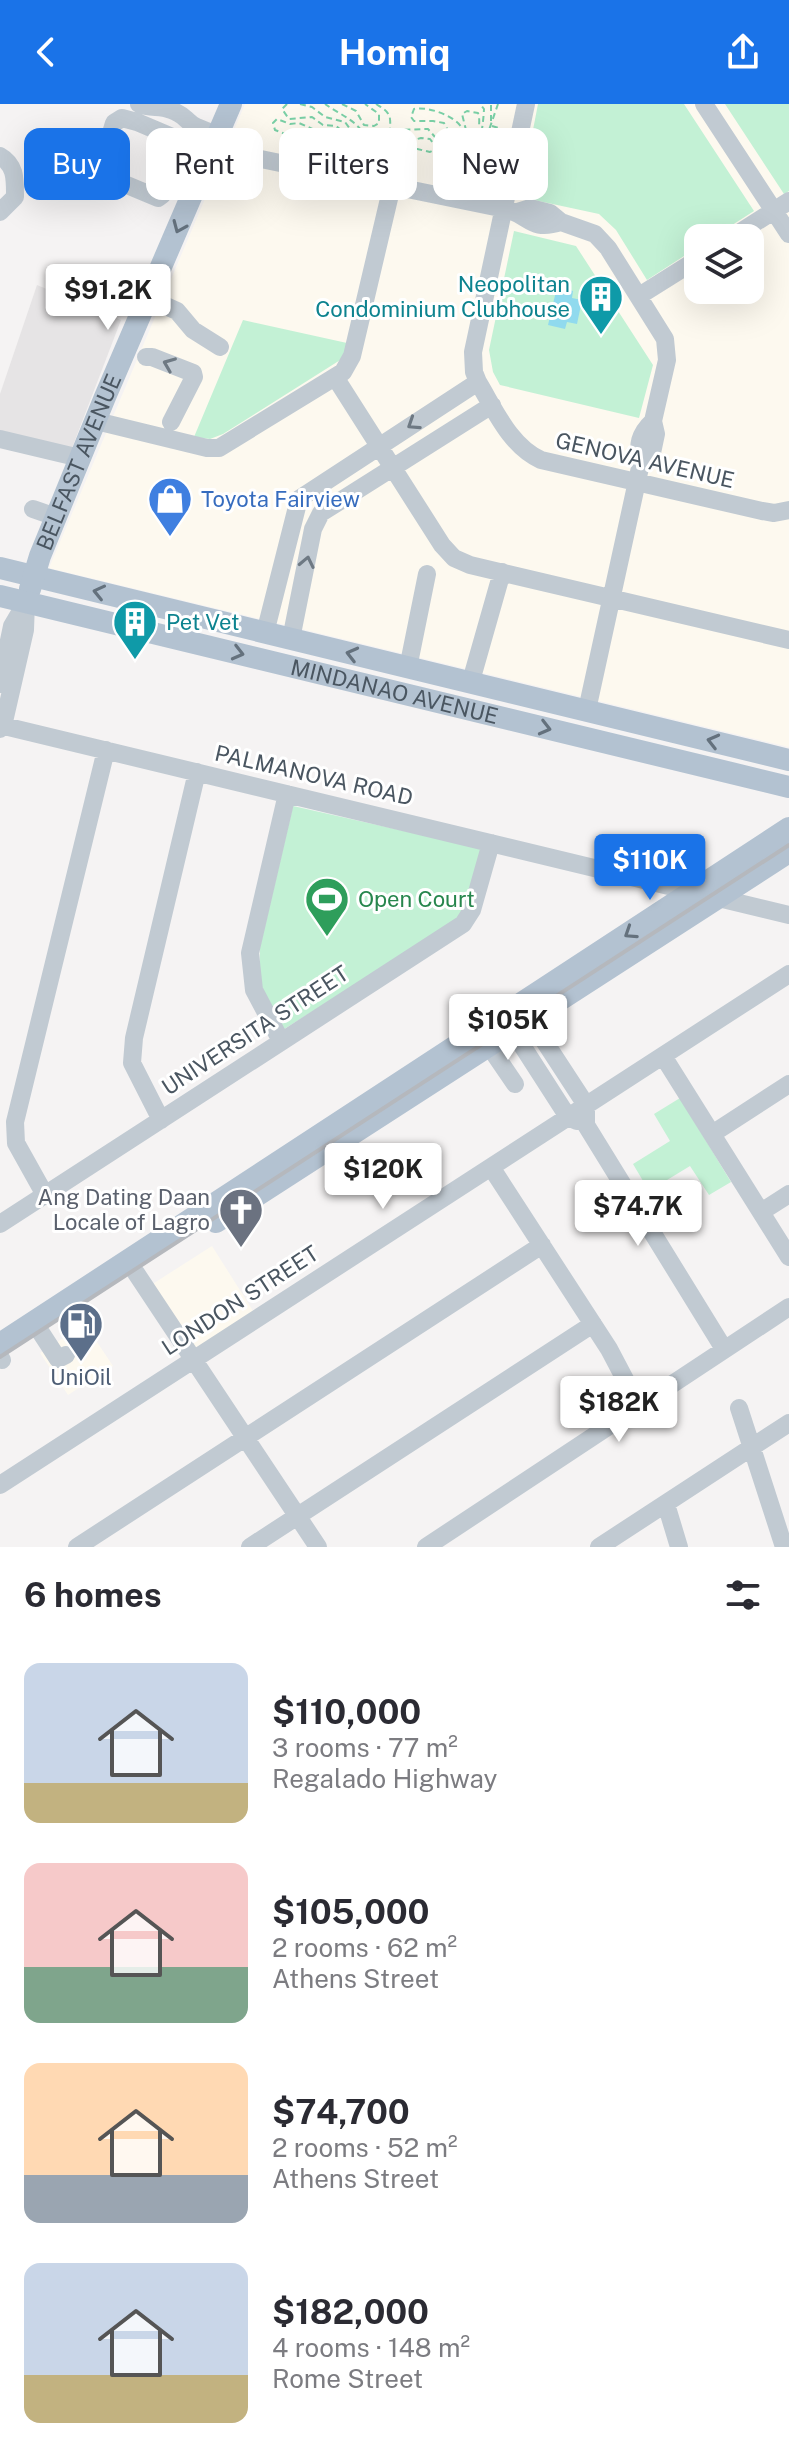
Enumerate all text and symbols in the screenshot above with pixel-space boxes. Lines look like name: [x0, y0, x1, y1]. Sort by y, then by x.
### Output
icon: back: [24, 30, 68, 74]
icon: share: [721, 30, 765, 74]
text: Homiq: [339, 31, 450, 73]
chip: Buy: [24, 128, 130, 200]
chip: Rent: [146, 128, 263, 200]
chip: Filters: [279, 128, 417, 200]
chip: New: [433, 128, 548, 200]
one-way arrow: [172, 219, 188, 233]
map controls: [684, 224, 764, 304]
button: layers: [684, 224, 764, 304]
pin: $91.2K: [43, 264, 173, 332]
place label: Neopolitan Condominium Clubhouse: [315, 271, 570, 322]
building icon: Neopolitan Condominium Clubhouse: [577, 273, 625, 336]
text: $91.2K: [64, 274, 152, 305]
one-way arrow: [163, 357, 177, 373]
street label: BELFAST AVENUE: [31, 370, 126, 554]
one-way arrow: [407, 415, 421, 430]
street label: GENOVA AVENUE: [553, 427, 737, 493]
shop icon: Toyota Fairview: [146, 475, 194, 538]
place label: Toyota Fairview: [201, 486, 360, 512]
one-way arrow: [297, 556, 314, 569]
one-way arrow: [93, 585, 106, 602]
building icon: Pet Vet: [111, 598, 159, 661]
place label: Pet Vet: [166, 609, 239, 635]
one-way arrow: [231, 644, 244, 661]
one-way arrow: [345, 646, 359, 663]
street label: MINDANAO AVENUE: [288, 654, 501, 729]
one-way arrow: [538, 719, 552, 736]
one-way arrow: [707, 733, 721, 750]
street label: PALMANOVA ROAD: [212, 740, 416, 810]
pin: $110K: [594, 834, 706, 902]
text: $110K: [612, 844, 688, 875]
sports icon: Open Court: [303, 875, 351, 938]
place label: Open Court: [358, 886, 475, 912]
one-way arrow: [625, 923, 639, 938]
street label: UNIVERSITA STREET: [157, 960, 353, 1100]
pin: $105K: [452, 994, 564, 1062]
text: $105K: [467, 1004, 549, 1035]
pin: $120K: [327, 1143, 439, 1211]
text: $120K: [343, 1153, 423, 1184]
pin: $74.7K: [573, 1180, 703, 1248]
place label: Ang Dating Daan Locale of Lagro: [38, 1184, 210, 1235]
church icon: Ang Dating Daan Locale of Lagro: [217, 1186, 265, 1249]
text: $74.7K: [593, 1190, 683, 1221]
street label: LONDON STREET: [157, 1240, 323, 1360]
fuel station icon: UniOil: [57, 1300, 105, 1363]
place label: UniOil: [50, 1364, 112, 1390]
pin: $182K: [563, 1376, 675, 1444]
text: $182K: [578, 1386, 660, 1417]
icon: filters: [721, 1573, 765, 1617]
text: 6 homes: [24, 1575, 162, 1615]
text: $110,000: [272, 1692, 421, 1732]
icon: home: [88, 1695, 184, 1791]
text: 3 rooms · 77 m²: [272, 1732, 458, 1763]
text: Regalado Highway: [272, 1763, 497, 1794]
text: $105,000: [272, 1892, 430, 1932]
icon: home: [88, 1895, 184, 1991]
text: 2 rooms · 62 m²: [272, 1932, 457, 1963]
text: Athens Street: [272, 1963, 439, 1994]
text: $74,700: [272, 2092, 410, 2132]
icon: home: [88, 2095, 184, 2191]
text: 2 rooms · 52 m²: [272, 2132, 458, 2163]
text: Athens Street: [272, 2163, 439, 2194]
text: $182,000: [272, 2292, 429, 2332]
icon: home: [88, 2295, 184, 2391]
text: 4 rooms · 148 m²: [272, 2332, 470, 2363]
text: Rome Street: [272, 2363, 423, 2394]

